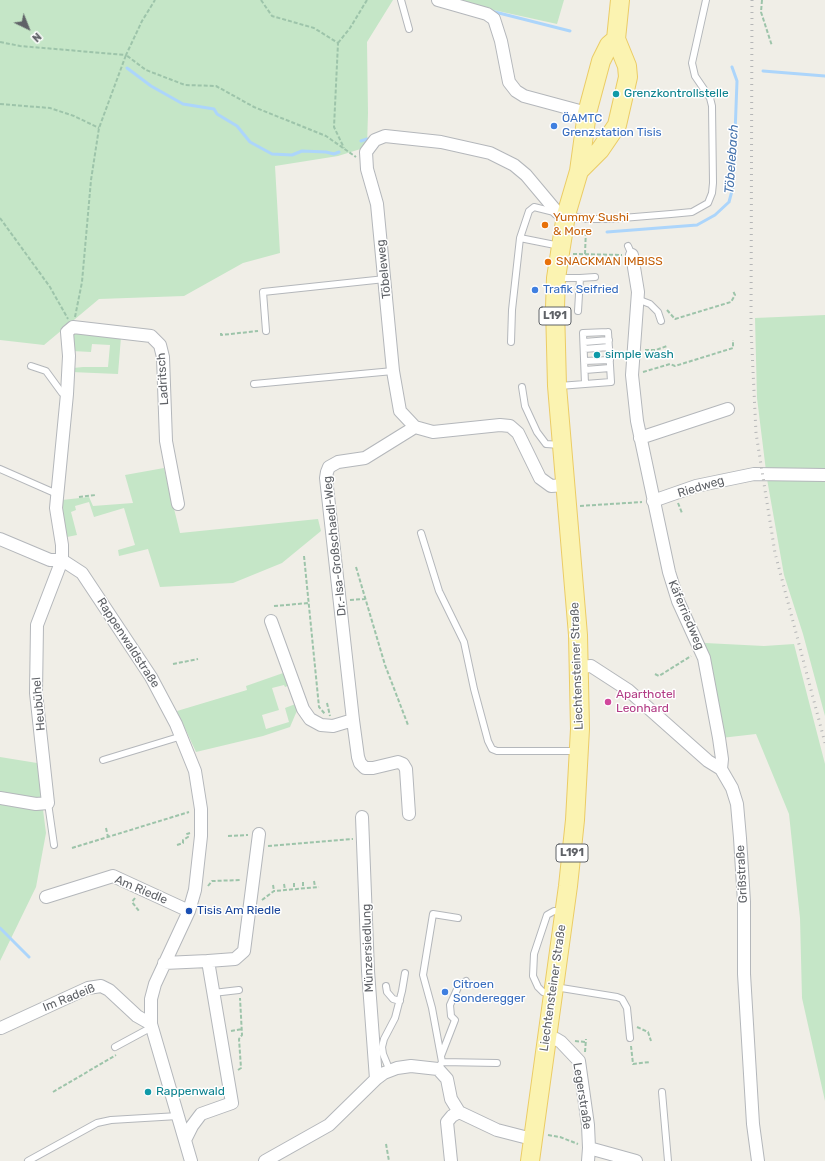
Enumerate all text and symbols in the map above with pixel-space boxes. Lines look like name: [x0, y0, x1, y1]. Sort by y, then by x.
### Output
north arrow: [8, 8, 48, 48]
text: N: [29, 30, 44, 45]
place label: Grenzkontrollstelle: [624, 87, 729, 101]
marker: Grenzkontrollstelle: [611, 89, 621, 99]
place label: ÖAMTC Grenzstation Tisis: [562, 112, 662, 140]
marker: ÖAMTC Grenzstation Tisis: [549, 121, 559, 131]
water label: Töbelebach: [722, 124, 742, 194]
place label: Yummy Sushi & More: [553, 211, 629, 239]
marker: Yummy Sushi & More: [540, 220, 550, 230]
street label: Töbeleweg: [374, 239, 394, 299]
place label: SNACKMAN IMBISS: [556, 255, 663, 269]
marker: SNACKMAN IMBISS: [543, 257, 553, 267]
place label: Trafik Seifried: [543, 283, 619, 297]
marker: Trafik Seifried: [530, 285, 540, 295]
road number: L191: [539, 307, 571, 325]
place label: simple wash: [605, 348, 674, 362]
marker: simple wash: [592, 350, 602, 360]
street label: Ladritsch: [154, 352, 172, 406]
street label: Riedweg: [676, 473, 726, 501]
street label: Dr.-Isa-Großschaedl-Weg: [320, 475, 350, 617]
street label: Käferriedweg: [665, 578, 707, 652]
street label: Rappenwaldstraße: [94, 595, 162, 691]
street label: Liechtensteiner Straße: [568, 602, 586, 730]
street label: Heubühel: [29, 677, 49, 731]
place label: Aparthotel Leonhard: [616, 688, 676, 716]
marker: Aparthotel Leonhard: [603, 697, 613, 707]
road number: L191: [556, 844, 588, 862]
street label: Grißstraße: [733, 844, 751, 904]
street label: Am Riedle: [112, 872, 170, 908]
street label: Münzersiedlung: [359, 903, 377, 993]
place label: Tisis Am Riedle: [197, 904, 281, 918]
marker: Tisis Am Riedle: [184, 906, 194, 916]
street label: Liechtensteiner Straße: [537, 924, 569, 1052]
place label: Citroen Sonderegger: [453, 978, 525, 1006]
street label: Im Radeiß: [41, 981, 97, 1015]
marker: Citroen Sonderegger: [440, 987, 450, 997]
street label: Legerstraße: [570, 1062, 594, 1130]
place label: Rappenwald: [156, 1085, 225, 1099]
marker: Rappenwald: [143, 1087, 153, 1097]

